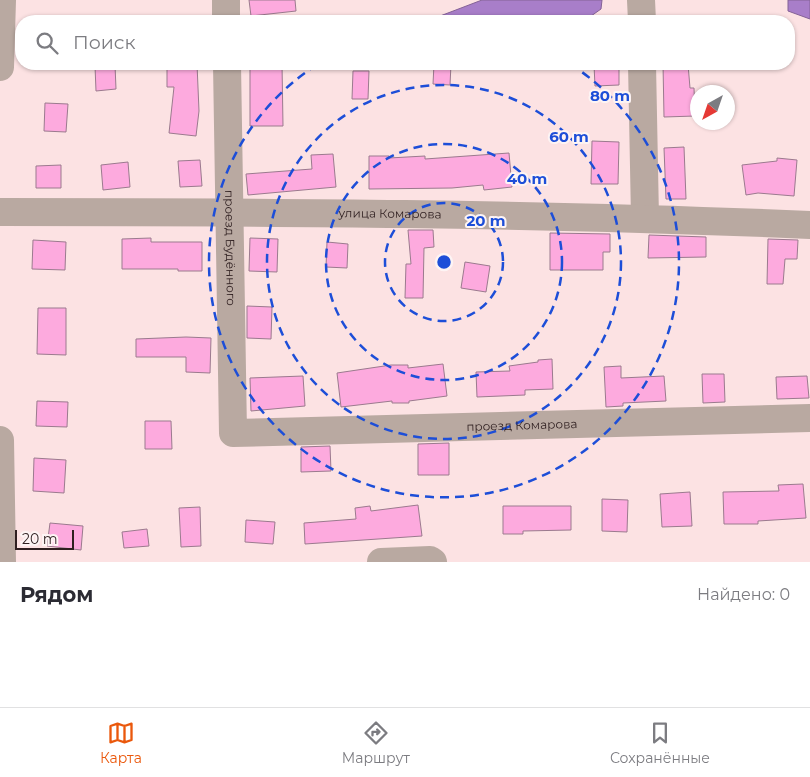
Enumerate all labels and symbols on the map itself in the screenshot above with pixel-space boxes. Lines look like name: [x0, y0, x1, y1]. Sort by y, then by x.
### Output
north arrow: [690, 85, 735, 130]
text: 80 m: [590, 86, 630, 105]
text: 60 m: [549, 127, 589, 146]
text: 40 m: [507, 169, 547, 188]
street label: проезд Будённого: [222, 190, 239, 306]
street label: улица Комарова: [337, 205, 442, 222]
text: 20 m: [466, 211, 506, 230]
centre of rings: [435, 253, 453, 271]
street label: проезд Комарова: [466, 416, 578, 434]
scale bar: [15, 527, 74, 550]

